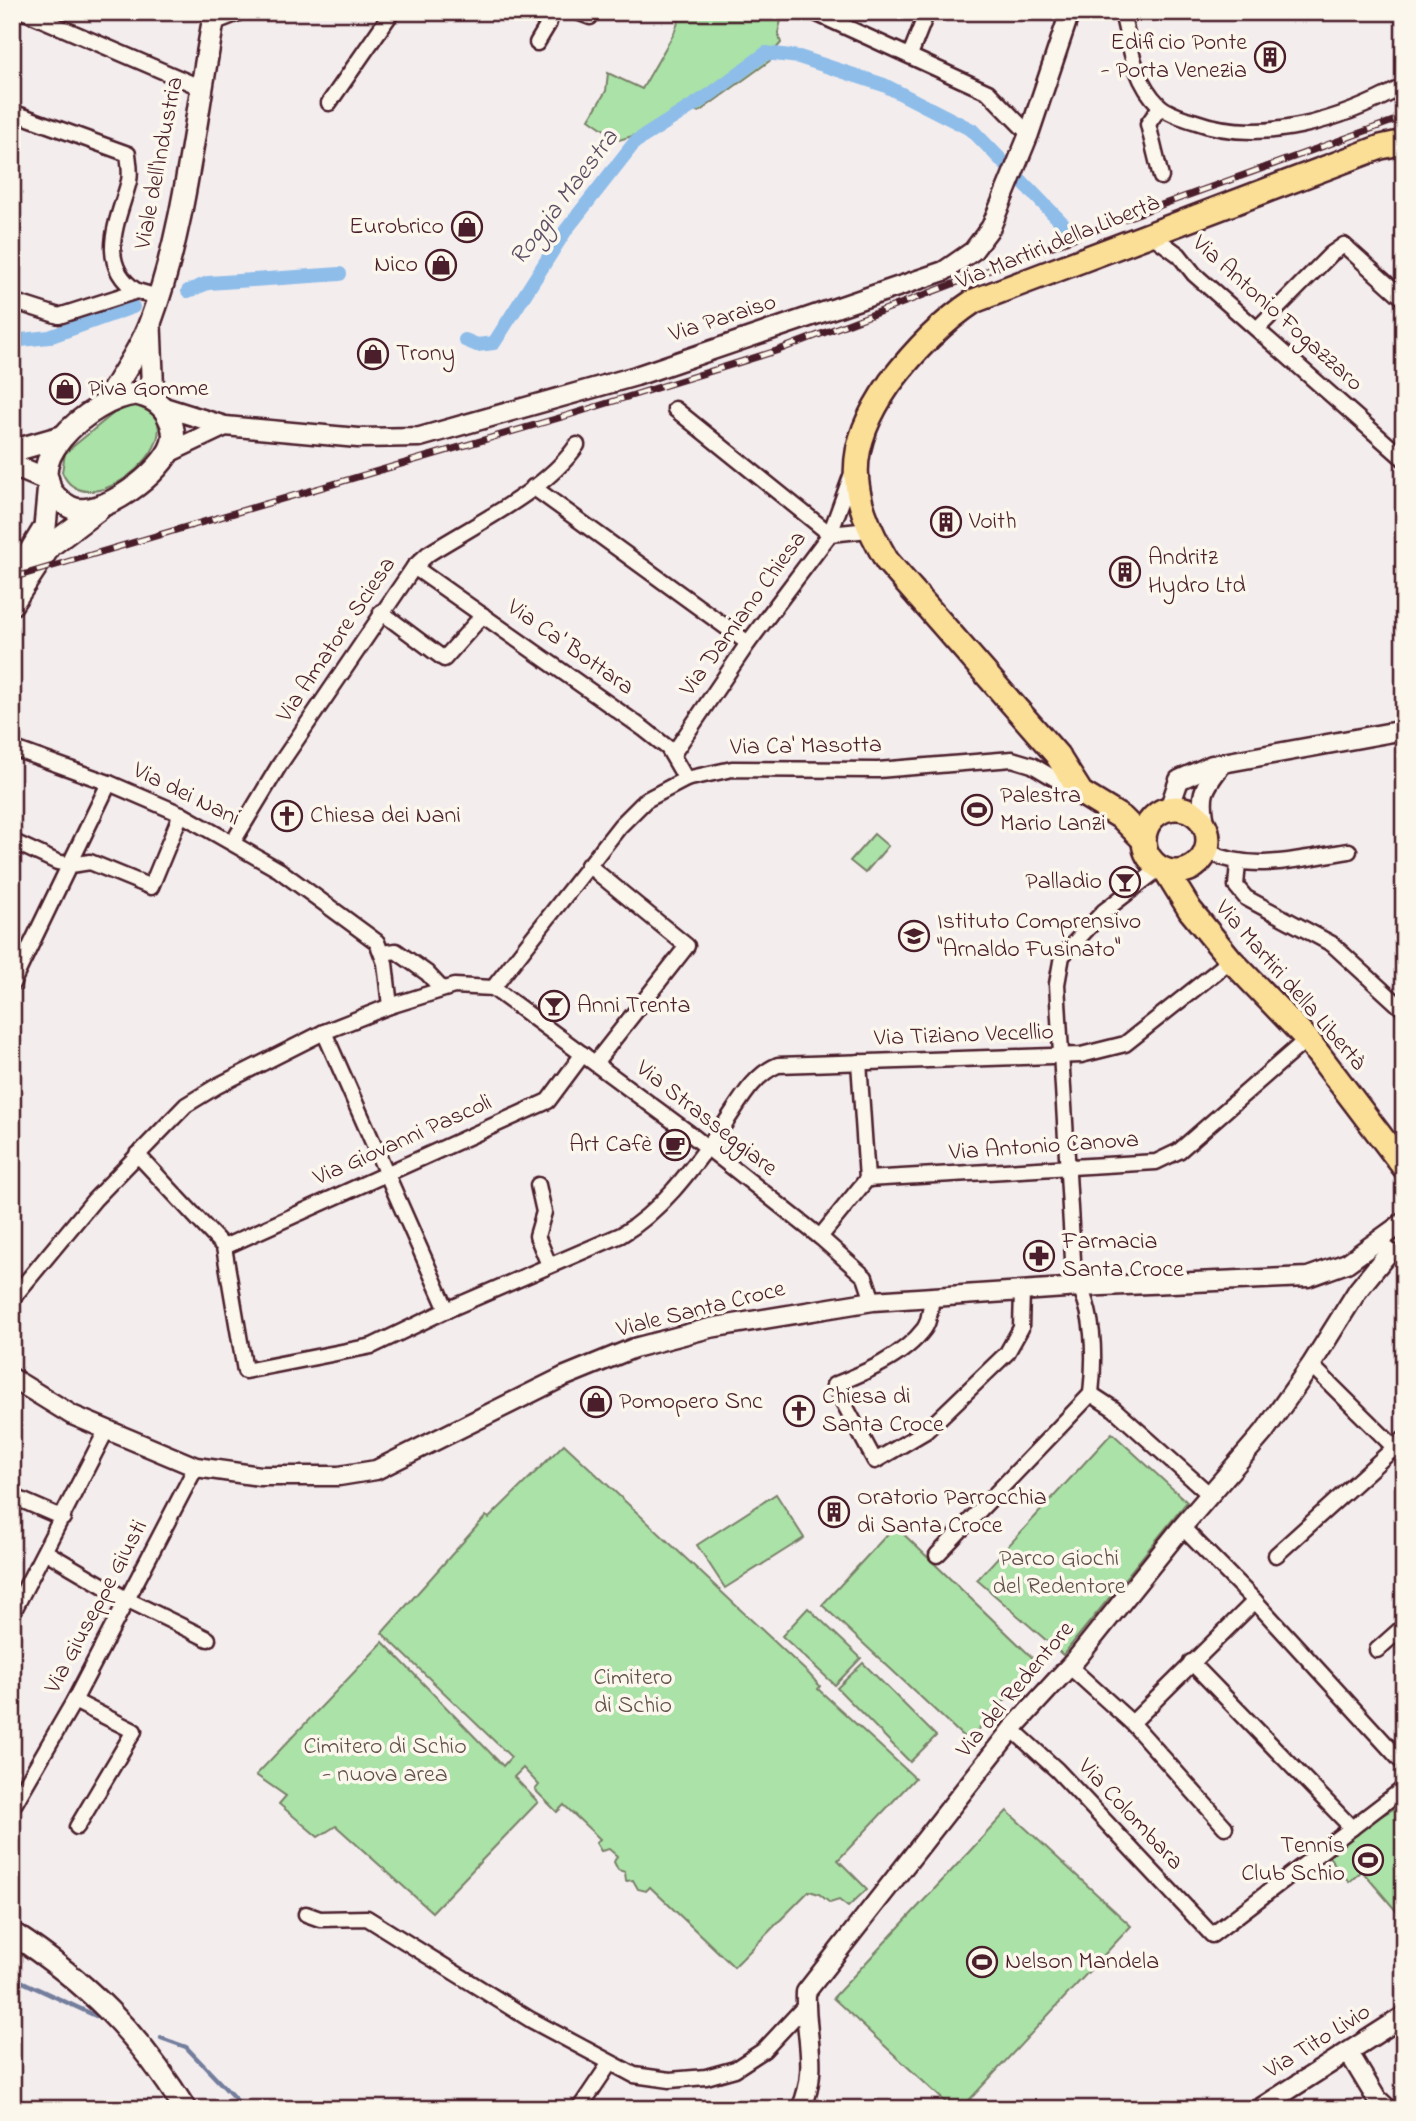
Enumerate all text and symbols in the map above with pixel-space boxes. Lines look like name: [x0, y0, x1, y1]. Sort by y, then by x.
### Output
place label: Edificio Ponte - Porta Venezia: [1101, 26, 1247, 89]
building icon: Edificio Ponte - Porta Venezia: [1253, 40, 1287, 74]
street label: Viale dell'Industria: [126, 74, 194, 253]
water label: Roggia Maestra: [501, 121, 630, 274]
street label: Via Martiri della Libertà: [950, 186, 1165, 300]
place label: Eurobrico: [349, 210, 444, 245]
shop icon: Eurobrico: [450, 210, 484, 244]
street label: Via Antonio Fogazzaro: [1183, 227, 1371, 401]
place label: Nico: [374, 248, 418, 283]
shop icon: Nico: [424, 248, 458, 282]
street label: Via Paraiso: [664, 285, 781, 353]
shop icon: Trony: [356, 337, 390, 371]
place label: Trony: [396, 337, 455, 373]
shop icon: Piva Gomme: [48, 372, 82, 406]
place label: Piva Gomme: [88, 372, 209, 407]
building icon: Voith: [929, 505, 963, 539]
place label: Voith: [968, 505, 1017, 540]
street label: Via Damiano Chiesa: [671, 524, 816, 705]
place label: Andritz Hydro Ltd: [1148, 541, 1246, 605]
street label: Via Amatore Sciesa: [268, 550, 406, 731]
building icon: Andritz Hydro Ltd: [1108, 555, 1142, 589]
street label: Via Ca' Bottara: [498, 590, 641, 705]
street label: Via Ca' Masotta: [729, 728, 882, 766]
street label: Via dei Nani: [125, 753, 246, 836]
place label: Palestra Mario Lanzi: [1000, 779, 1106, 842]
sports icon: Palestra Mario Lanzi: [960, 793, 994, 827]
church icon: Chiesa dei Nani: [270, 799, 304, 833]
place label: Chiesa dei Nani: [310, 799, 461, 834]
place label: Palladio: [1025, 865, 1102, 900]
bar icon: Palladio: [1108, 865, 1142, 899]
street label: Via Martiri della Libertà: [1205, 892, 1374, 1079]
place label: Istituto Comprensivo "Arnaldo Fusinato": [937, 905, 1141, 968]
school or university icon: Istituto Comprensivo "Arnaldo Fusinato": [897, 919, 931, 953]
bar icon: Anni Trenta: [537, 989, 571, 1023]
place label: Anni Trenta: [577, 989, 691, 1024]
street label: Via Tiziano Vecellio: [873, 1015, 1054, 1057]
street label: Via Strasseggiare: [627, 1052, 785, 1186]
street label: Via Giovanni Pascoli: [307, 1086, 498, 1196]
street label: Via Antonio Canova: [947, 1123, 1140, 1171]
place label: Art Cafè: [569, 1128, 652, 1163]
cafe icon: Art Cafè: [658, 1128, 692, 1162]
place label: Farmacia Santa Croce: [1061, 1225, 1184, 1288]
pharmacy icon: Farmacia Santa Croce: [1022, 1239, 1056, 1273]
street label: Viale Santa Croce: [612, 1272, 789, 1348]
place label: Chiesa di Santa Croce: [822, 1380, 944, 1443]
shop icon: Pomopero Snc: [579, 1385, 613, 1419]
place label: Pomopero Snc: [619, 1385, 763, 1420]
church icon: Chiesa di Santa Croce: [782, 1394, 816, 1428]
place label: Oratorio Parrocchia di Santa Croce: [857, 1481, 1047, 1544]
building icon: Oratorio Parrocchia di Santa Croce: [817, 1495, 851, 1529]
street label: Via Giuseppe Giusti: [36, 1514, 158, 1701]
park label: Parco Giochi del Redentore: [992, 1542, 1126, 1605]
street label: Via del Redentore: [948, 1614, 1084, 1767]
park label: Cimitero di Schio: [593, 1661, 673, 1724]
park label: Cimitero di Schio - nuova area: [303, 1730, 467, 1793]
street label: Via Colombara: [1068, 1750, 1191, 1879]
place label: Tennis Club Schio: [1241, 1829, 1345, 1892]
sports icon: Tennis Club Schio: [1351, 1843, 1385, 1877]
sports icon: Nelson Mandela: [965, 1945, 999, 1979]
place label: Nelson Mandela: [1005, 1945, 1159, 1980]
street label: Via Tito Livio: [1257, 1995, 1378, 2089]

